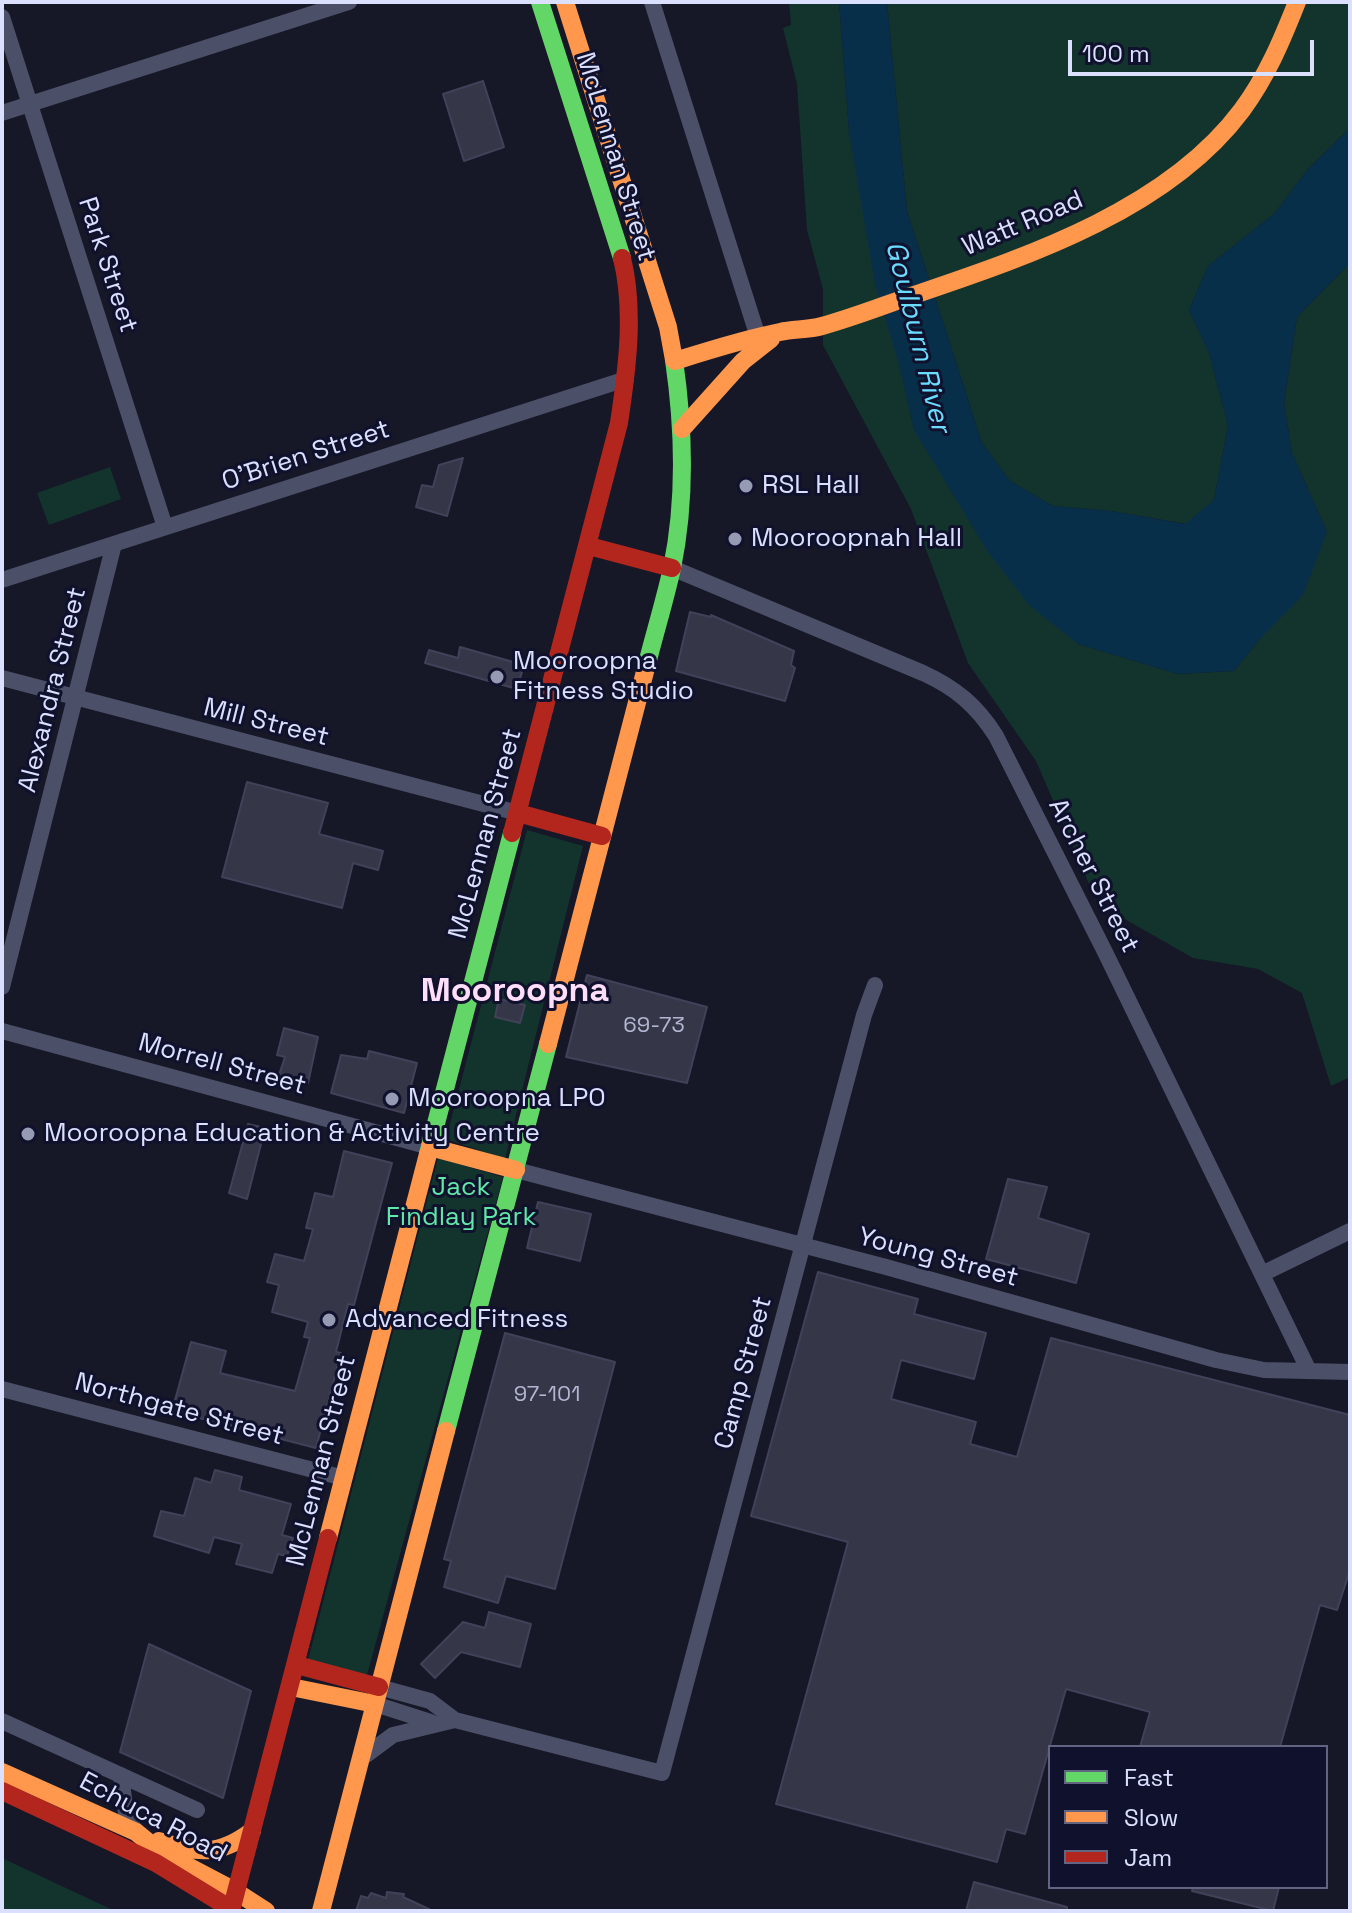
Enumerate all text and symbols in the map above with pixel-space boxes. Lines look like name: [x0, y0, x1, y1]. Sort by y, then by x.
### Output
scale bar: [1072, 24, 1318, 74]
text: 100 m: [1082, 38, 1150, 69]
street label: McLennan Street: [568, 49, 662, 265]
street label: Watt Road: [958, 185, 1088, 263]
street label: Park Street: [70, 194, 144, 336]
water label: Goulburn River: [877, 238, 957, 436]
street label: O'Brien Street: [218, 414, 394, 498]
place label: RSL Hall: [762, 470, 860, 502]
marker: RSL Hall: [737, 477, 755, 495]
place label: Mooroopnah Hall: [751, 523, 962, 555]
marker: Mooroopnah Hall: [726, 530, 744, 548]
street label: Alexandra Street: [12, 584, 94, 796]
place label: Mooroopna Fitness Studio: [513, 646, 694, 708]
marker: Mooroopna Fitness Studio: [488, 668, 506, 686]
street label: Mill Street: [200, 692, 332, 754]
street label: McLennan Street: [443, 725, 529, 943]
street label: Archer Street: [1041, 794, 1145, 958]
district label: Mooroopna: [421, 972, 609, 1012]
house number: 69-73: [623, 1013, 685, 1039]
street label: Morrell Street: [135, 1028, 309, 1102]
place label: Mooroopna LPO: [408, 1083, 606, 1115]
marker: Mooroopna LPO: [383, 1090, 401, 1108]
place label: Mooroopna Education & Activity Centre: [44, 1118, 540, 1150]
marker: Mooroopna Education & Activity Centre: [19, 1125, 37, 1143]
park label: Jack Findlay Park: [386, 1172, 536, 1234]
street label: Young Street: [855, 1222, 1021, 1294]
street label: Camp Street: [709, 1293, 779, 1453]
place label: Advanced Fitness: [345, 1304, 568, 1336]
marker: Advanced Fitness: [320, 1311, 338, 1329]
street label: McLennan Street: [281, 1352, 363, 1570]
street label: Northgate Street: [71, 1367, 287, 1453]
house number: 97-101: [514, 1382, 580, 1408]
legend: [1048, 1745, 1328, 1889]
text: Fast: [1124, 1762, 1174, 1793]
street label: Echuca Road: [74, 1766, 232, 1870]
text: Slow: [1124, 1802, 1178, 1833]
text: Jam: [1124, 1842, 1172, 1873]

